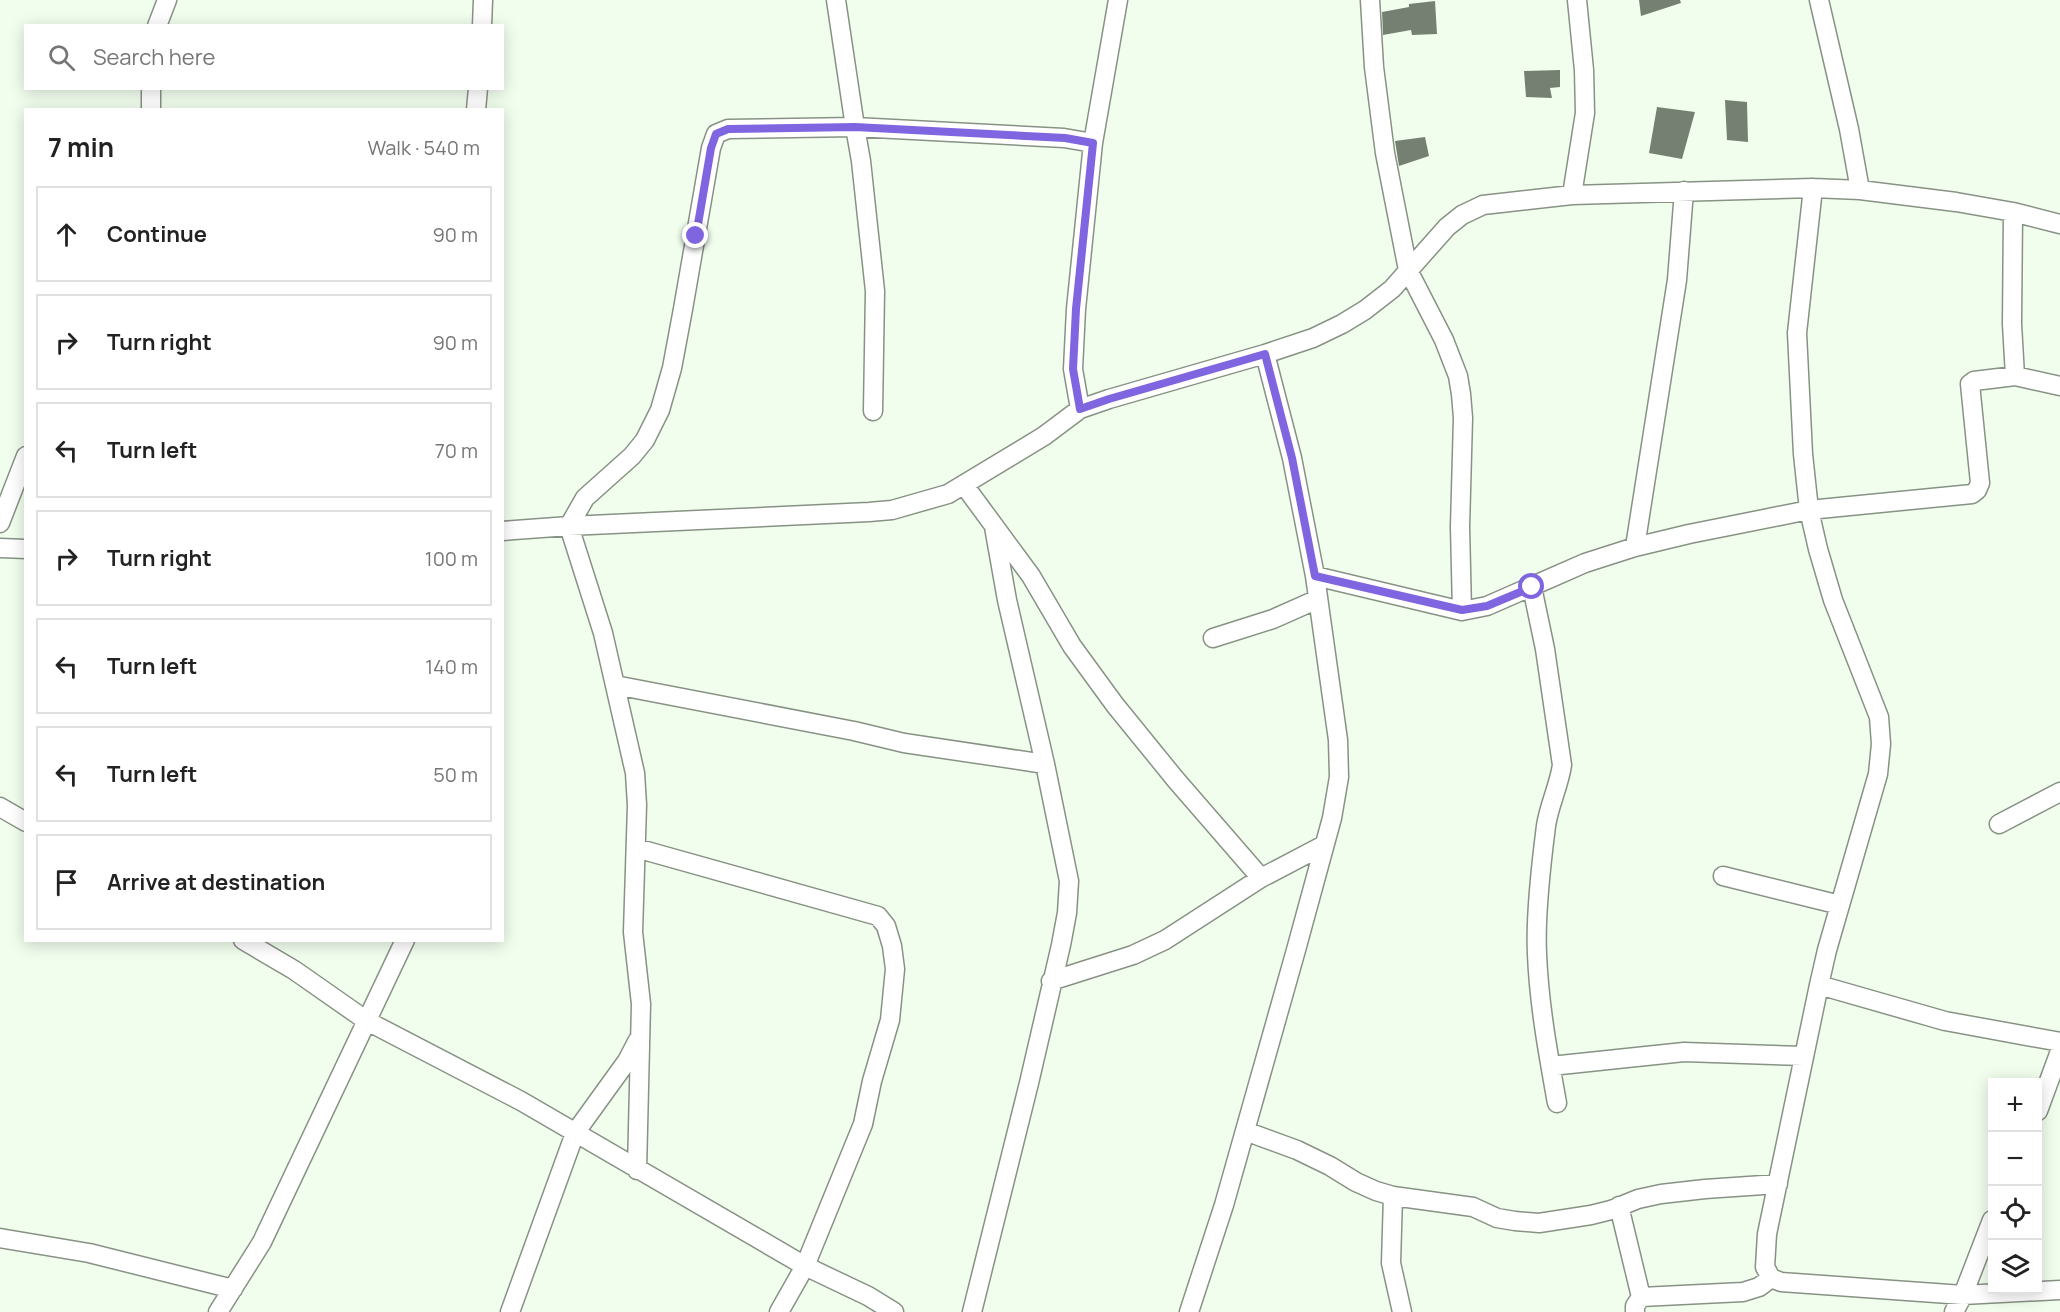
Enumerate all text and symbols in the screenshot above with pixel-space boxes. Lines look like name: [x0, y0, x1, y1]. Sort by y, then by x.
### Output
search box: [24, 24, 504, 90]
icon: search: [45, 41, 78, 74]
text: Search here: [93, 42, 215, 72]
text: 7 min: [48, 129, 114, 165]
text: Walk · 540 m: [367, 134, 480, 161]
icon: ahead: [50, 218, 83, 251]
text: Continue: [107, 219, 207, 249]
text: 90 m: [432, 221, 478, 248]
route end: [682, 222, 708, 248]
icon: right: [50, 326, 83, 359]
text: Turn right: [107, 327, 212, 357]
text: 90 m: [432, 329, 478, 356]
icon: left: [50, 434, 83, 467]
text: Turn left: [107, 435, 197, 465]
text: 70 m: [435, 437, 478, 464]
icon: right: [50, 542, 83, 575]
text: Turn right: [107, 543, 212, 573]
text: 100 m: [425, 545, 478, 572]
route start: [1518, 573, 1544, 599]
icon: left: [50, 650, 83, 683]
text: Turn left: [107, 651, 197, 681]
text: 140 m: [425, 653, 478, 680]
icon: left: [50, 758, 83, 791]
text: Turn left: [107, 759, 197, 789]
text: 50 m: [433, 761, 478, 788]
icon: arrive: [50, 866, 83, 899]
text: Arrive at destination: [107, 867, 325, 897]
map controls: [1988, 1078, 2042, 1294]
button: +: [1988, 1078, 2042, 1132]
button: −: [1988, 1132, 2042, 1186]
button: locate: [1988, 1186, 2042, 1240]
button: layers: [1988, 1240, 2042, 1294]

